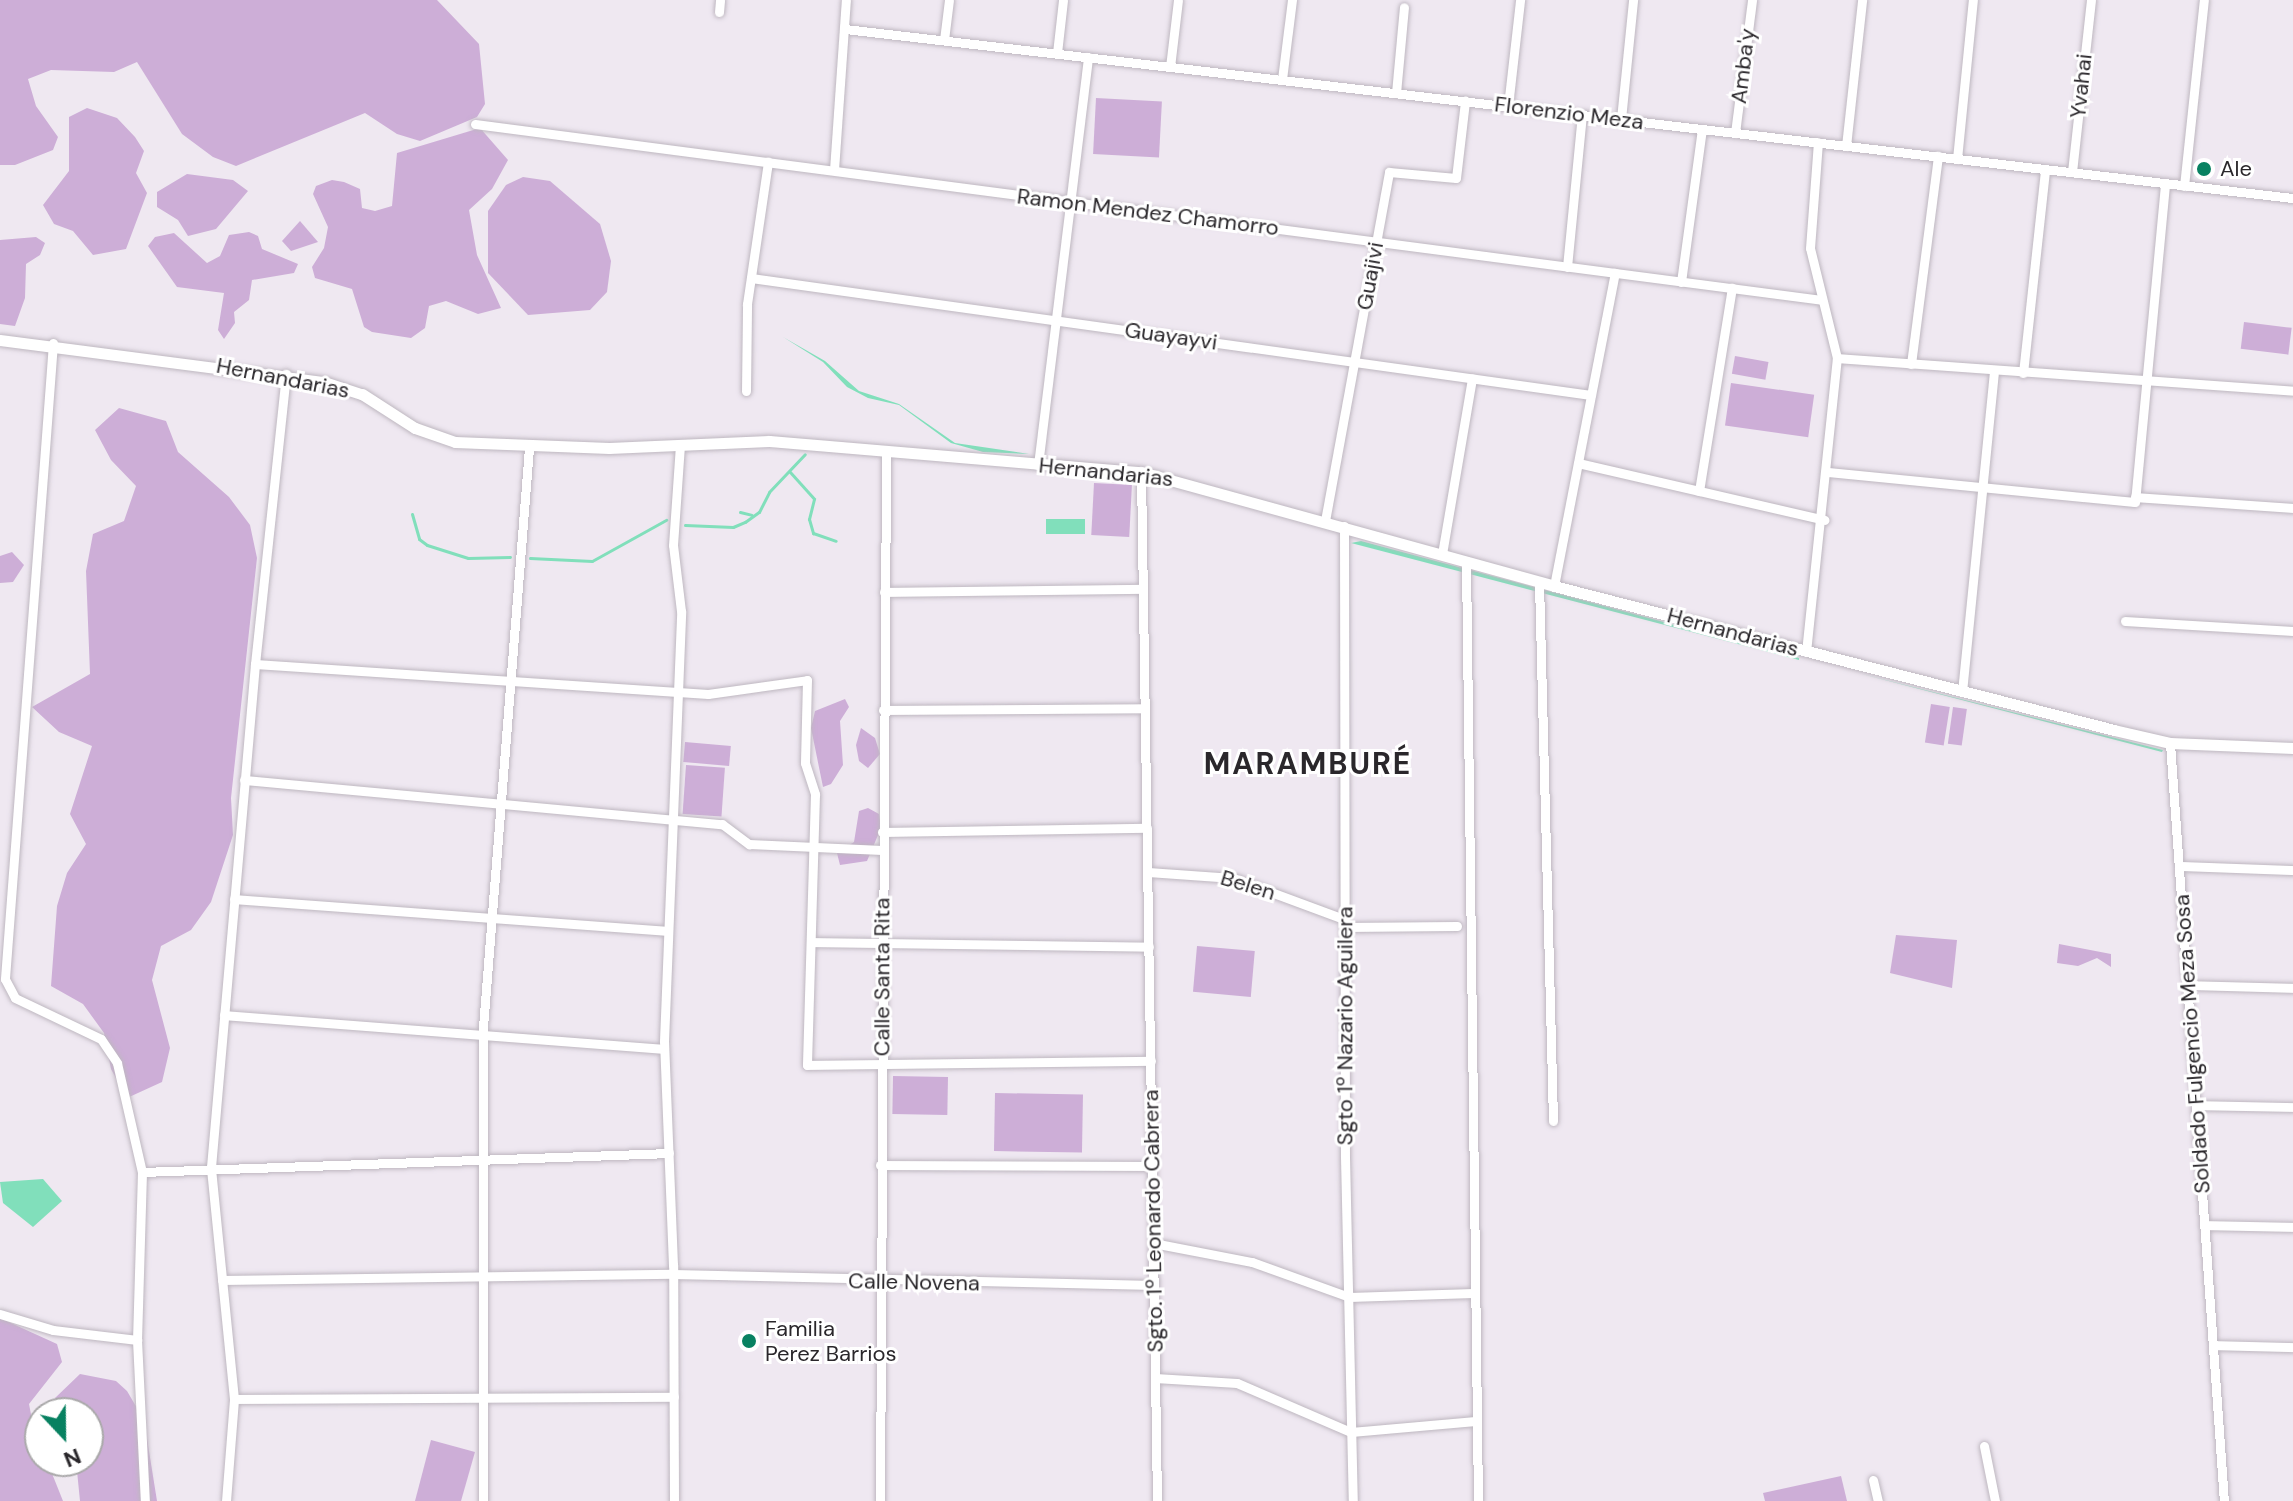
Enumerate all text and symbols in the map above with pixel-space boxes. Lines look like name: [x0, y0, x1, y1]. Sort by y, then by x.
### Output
street label: Amba'y: [1725, 27, 1761, 105]
street label: Yvahai: [2064, 52, 2098, 120]
street label: Florenzio Meza: [1493, 91, 1645, 135]
place label: Ale: [2220, 156, 2252, 182]
marker: Ale: [2195, 160, 2213, 178]
street label: Ramon Mendez Chamorro: [1016, 183, 1280, 241]
street label: Guajivi: [1351, 240, 1389, 312]
street label: Guayayvi: [1123, 316, 1219, 356]
street label: Hernandarias: [214, 352, 352, 404]
street label: Hernandarias: [1037, 452, 1175, 492]
street label: Hernandarias: [1664, 602, 1802, 662]
district label: MARAMBURÉ: [1204, 746, 1412, 782]
street label: Belen: [1217, 864, 1279, 906]
street label: Soldado Fulgencio Meza Sosa: [2168, 894, 2216, 1194]
street label: Calle Santa Rita: [869, 898, 895, 1056]
street label: Sgto 1º Nazario Aguilera: [1332, 907, 1358, 1145]
street label: Sgto. 1º Leonardo Cabrera: [1138, 1089, 1168, 1353]
street label: Calle Novena: [848, 1268, 980, 1296]
place label: Familia Perez Barrios: [765, 1315, 897, 1366]
marker: Familia Perez Barrios: [740, 1332, 758, 1350]
north arrow: [24, 1397, 104, 1477]
text: N: [60, 1441, 85, 1474]

